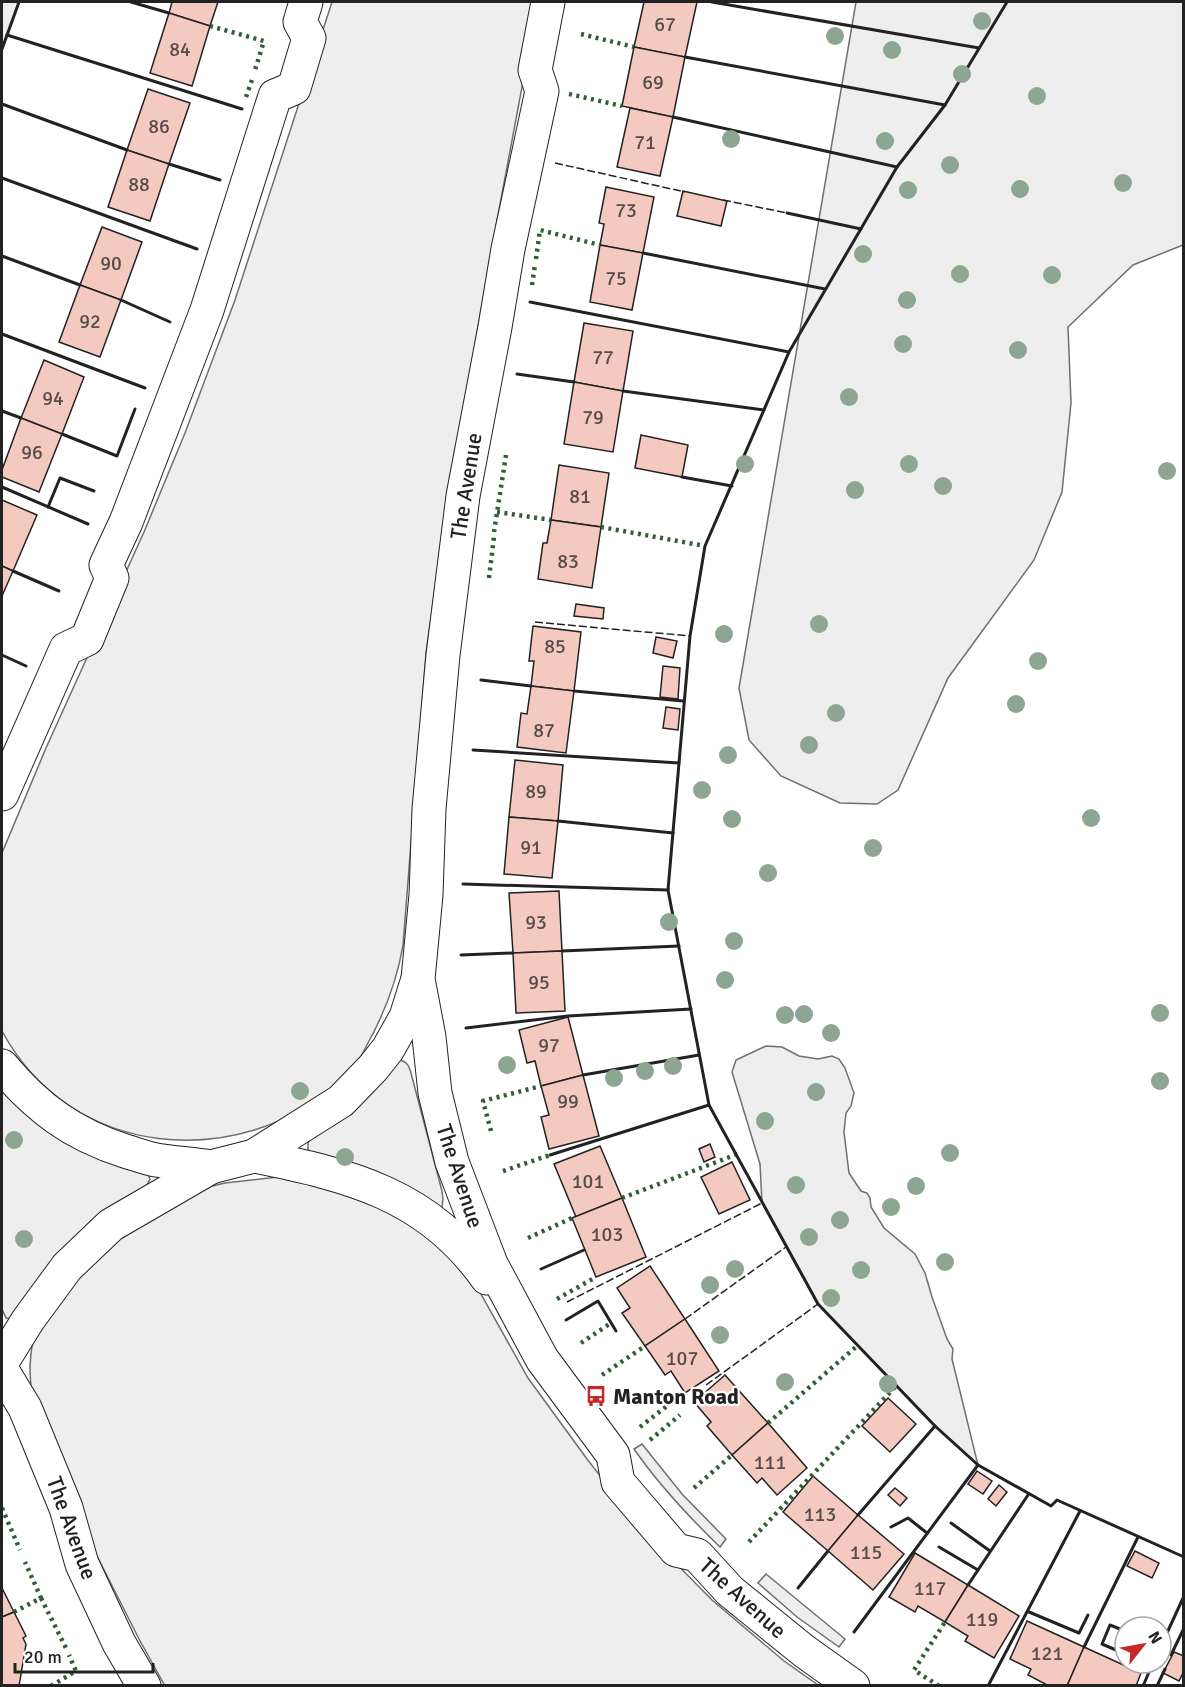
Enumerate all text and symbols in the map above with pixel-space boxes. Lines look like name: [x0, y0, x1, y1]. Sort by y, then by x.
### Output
house number: 67: [654, 12, 676, 37]
house number: 84: [169, 37, 191, 62]
house number: 69: [642, 70, 664, 95]
house number: 86: [148, 114, 170, 139]
house number: 71: [634, 130, 656, 155]
house number: 88: [128, 172, 150, 197]
house number: 73: [615, 198, 637, 223]
house number: 90: [100, 251, 122, 276]
house number: 75: [605, 266, 627, 291]
house number: 92: [79, 309, 101, 334]
house number: 77: [592, 345, 614, 370]
house number: 94: [42, 386, 64, 411]
house number: 79: [582, 405, 604, 430]
street label: The Avenue: [444, 431, 488, 541]
house number: 96: [21, 440, 43, 465]
house number: 81: [569, 484, 591, 509]
house number: 83: [557, 549, 579, 574]
house number: 85: [544, 634, 566, 659]
house number: 87: [533, 718, 555, 743]
house number: 89: [525, 779, 547, 804]
house number: 91: [520, 835, 542, 860]
house number: 93: [525, 910, 547, 935]
house number: 95: [528, 970, 550, 995]
house number: 97: [538, 1033, 560, 1058]
house number: 99: [557, 1089, 579, 1114]
street label: The Avenue: [431, 1121, 489, 1231]
house number: 101: [572, 1169, 604, 1194]
house number: 103: [591, 1222, 623, 1247]
house number: 107: [666, 1346, 698, 1371]
place label: Manton Road: [613, 1383, 739, 1410]
bus stop icon: Manton Road: [584, 1384, 608, 1408]
house number: 111: [754, 1450, 786, 1475]
street label: The Avenue: [41, 1473, 103, 1583]
house number: 113: [804, 1502, 836, 1527]
house number: 115: [850, 1540, 882, 1565]
street label: The Avenue: [694, 1552, 792, 1644]
house number: 117: [914, 1576, 946, 1601]
house number: 119: [966, 1607, 998, 1632]
north arrow: [1113, 1615, 1173, 1675]
text: N: [1144, 1628, 1166, 1648]
scale bar: [15, 1636, 153, 1674]
house number: 121: [1031, 1641, 1063, 1666]
text: 20 m: [24, 1646, 62, 1668]

